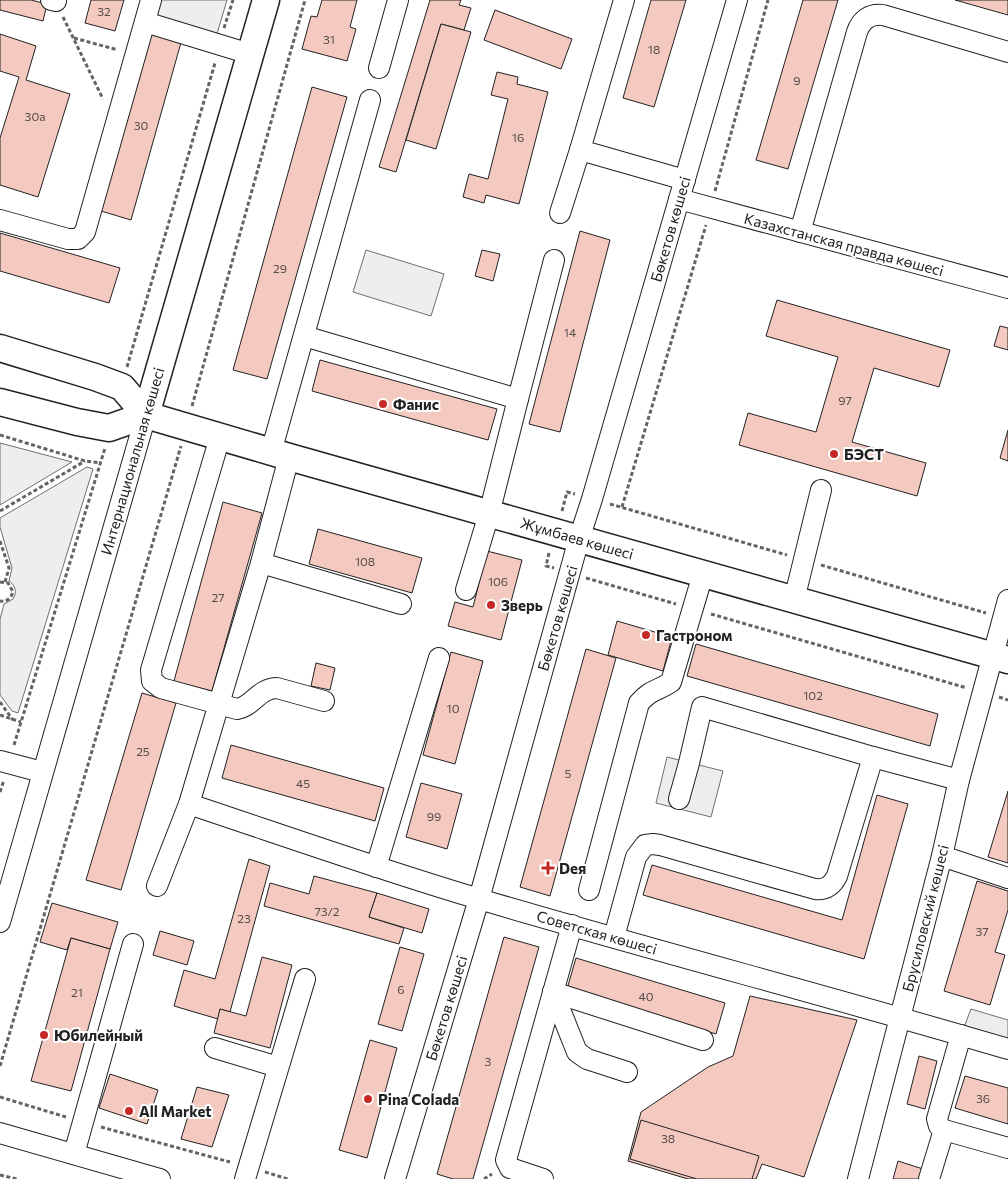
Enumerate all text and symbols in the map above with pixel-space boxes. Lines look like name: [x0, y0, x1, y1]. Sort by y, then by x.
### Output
house number: 32: [97, 4, 111, 18]
house number: 31: [323, 32, 335, 46]
house number: 18: [648, 42, 660, 56]
house number: 9: [793, 73, 801, 87]
house number: 30а: [25, 109, 45, 123]
house number: 30: [134, 118, 149, 132]
house number: 16: [512, 130, 524, 144]
street label: Бөкетов көшесі: [646, 174, 694, 284]
street label: Казахстанская правда көшесі: [742, 209, 946, 279]
house number: 29: [273, 261, 287, 275]
house number: 14: [564, 325, 576, 339]
street label: Интернациональная көшесі: [97, 365, 167, 557]
house number: 97: [838, 393, 852, 407]
place label: Фанис: [393, 395, 439, 413]
marker: Фанис: [377, 398, 389, 410]
place label: БЭСТ: [844, 445, 884, 463]
marker: БЭСТ: [828, 448, 840, 460]
street label: Жұмбаев көшесі: [518, 513, 636, 563]
house number: 108: [355, 554, 375, 568]
street label: Бөкетов көшесі: [533, 563, 581, 673]
house number: 106: [488, 574, 508, 588]
house number: 27: [212, 590, 224, 604]
place label: Зверь: [501, 596, 543, 614]
marker: Зверь: [485, 599, 497, 611]
place label: Гастроном: [656, 626, 732, 644]
marker: Гастроном: [640, 629, 652, 641]
house number: 102: [803, 688, 823, 702]
house number: 10: [447, 701, 460, 715]
house number: 25: [136, 744, 150, 758]
house number: 5: [565, 766, 572, 780]
house number: 45: [296, 776, 310, 790]
house number: 99: [427, 809, 441, 823]
street label: Брусиловский көшесі: [898, 843, 952, 993]
place label: Deя: [559, 859, 586, 877]
marker: Deя: [541, 861, 555, 875]
house number: 73/2: [315, 904, 340, 918]
street label: Советская көшесі: [535, 906, 659, 958]
house number: 23: [237, 911, 251, 925]
house number: 37: [975, 924, 989, 938]
street label: Бөкетов көшесі: [421, 953, 471, 1063]
house number: 6: [397, 982, 405, 996]
house number: 21: [71, 985, 83, 999]
house number: 40: [638, 989, 654, 1003]
place label: Юбилейный: [54, 1026, 143, 1044]
marker: Юбилейный: [38, 1029, 50, 1041]
house number: 3: [485, 1054, 492, 1068]
place label: Pina Colada: [378, 1090, 459, 1108]
house number: 36: [976, 1091, 990, 1105]
marker: Pina Colada: [362, 1093, 374, 1105]
place label: All Market: [139, 1102, 212, 1120]
marker: All Market: [123, 1105, 135, 1117]
house number: 38: [661, 1131, 675, 1145]

